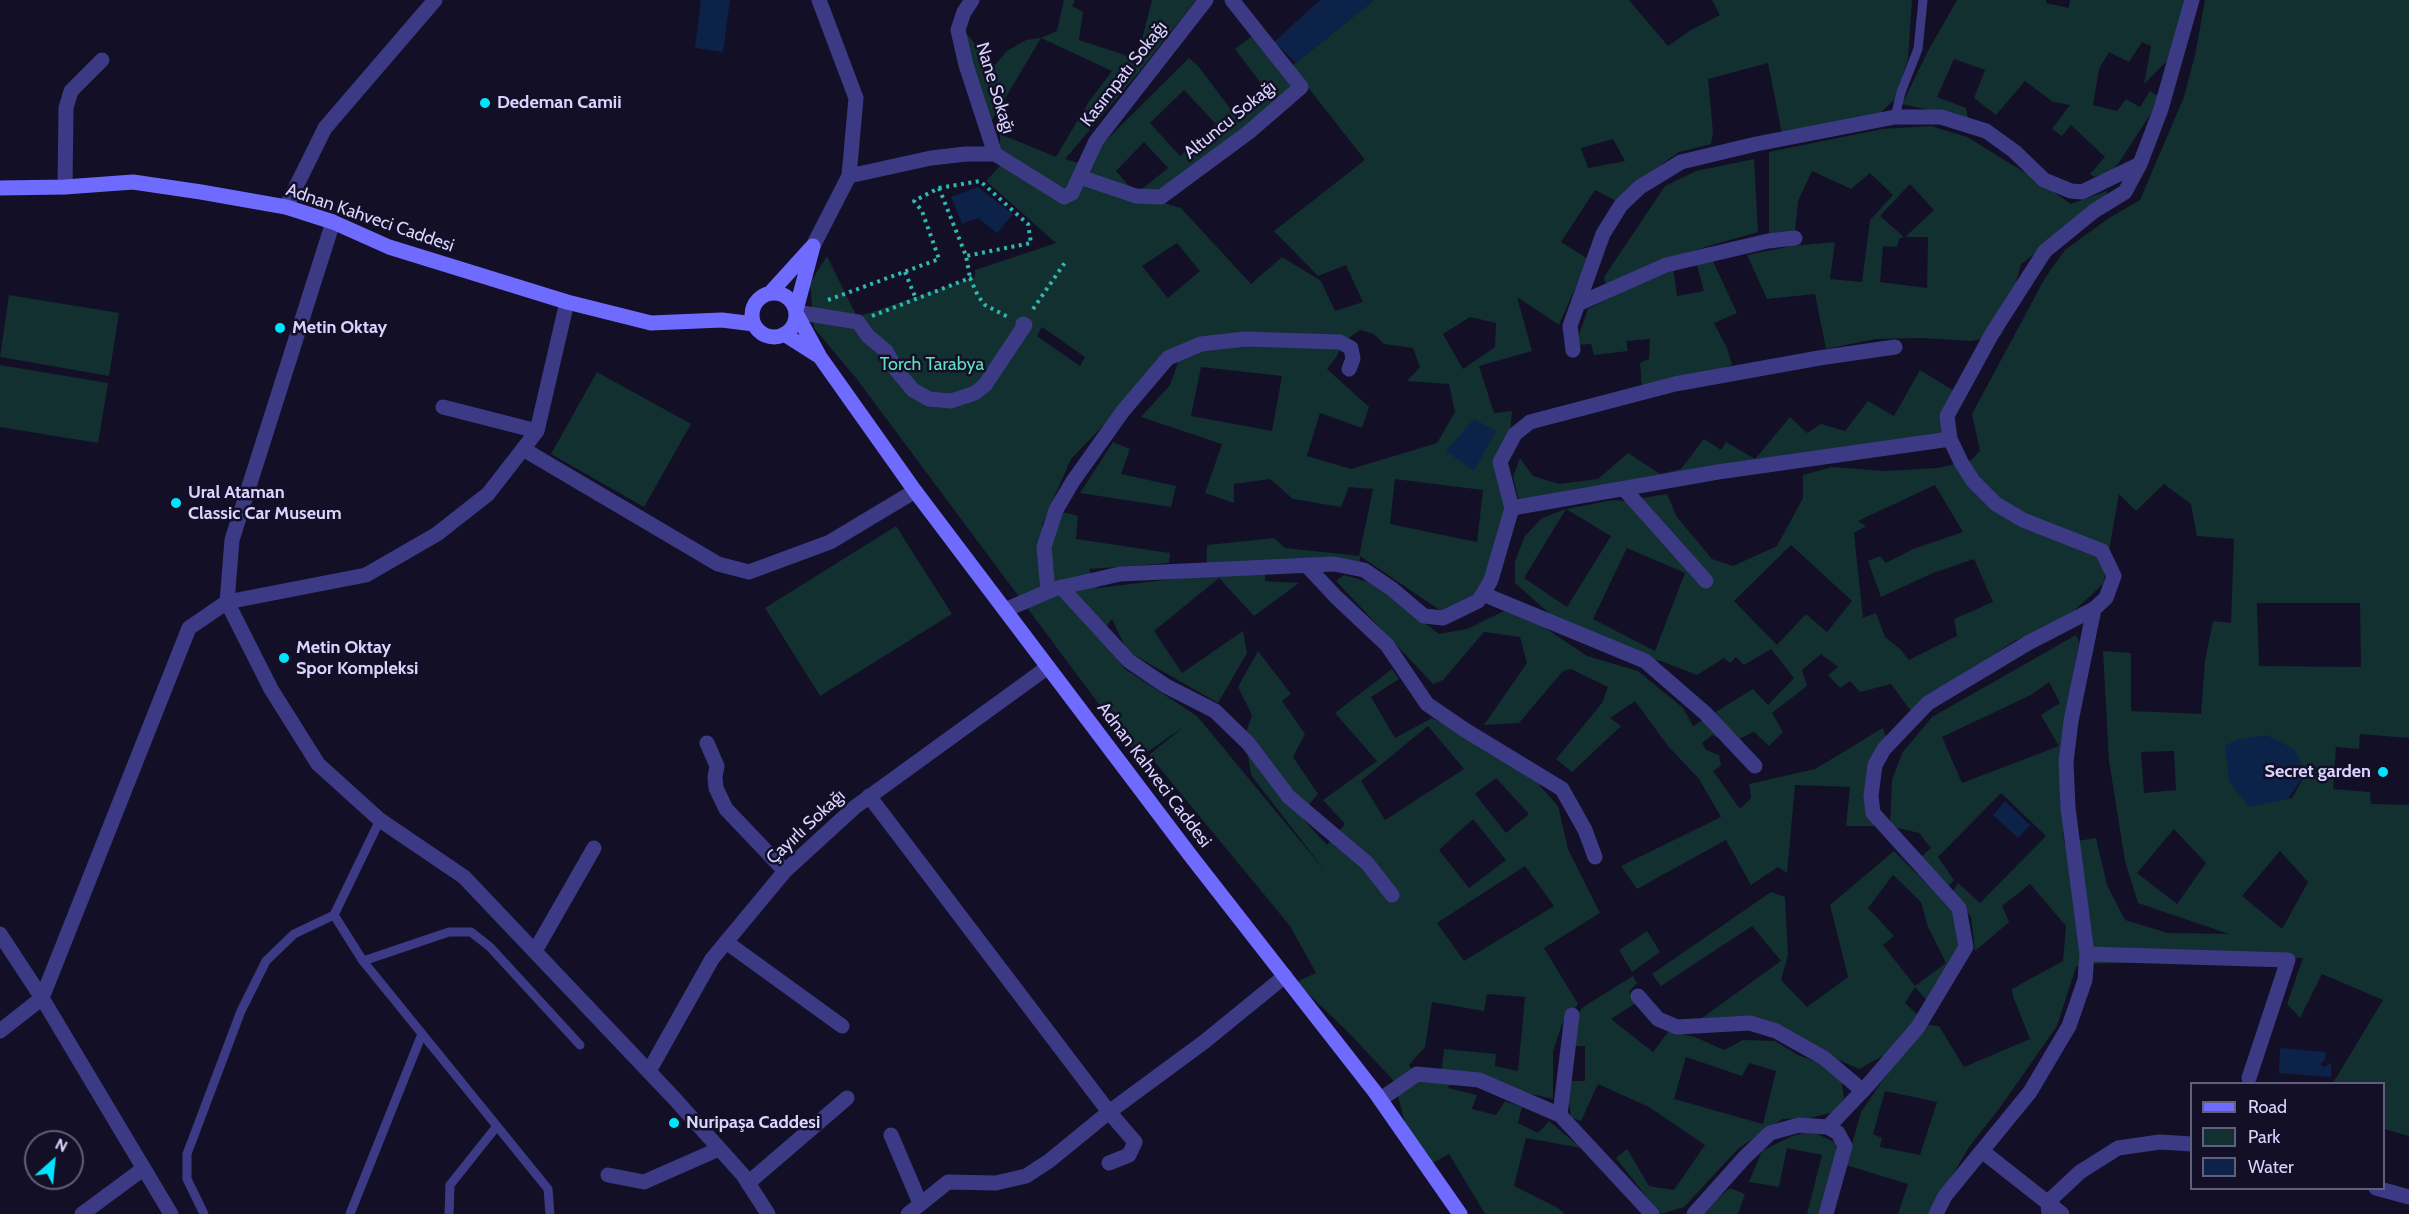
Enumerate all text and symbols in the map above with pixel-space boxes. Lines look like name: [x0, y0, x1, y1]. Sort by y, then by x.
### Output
street label: Kasımpatı Sokağı: [1076, 17, 1172, 131]
street label: Nane Sokağı: [971, 40, 1019, 136]
street label: Altuncu Sokağı: [1180, 76, 1280, 164]
place label: Dedeman Camii: [497, 92, 621, 114]
marker: Dedeman Camii: [478, 96, 492, 110]
street label: Adnan Kahveci Caddesi: [283, 179, 457, 257]
place label: Metin Oktay: [292, 317, 387, 339]
marker: Metin Oktay: [273, 321, 287, 335]
park label: Torch Tarabya: [880, 354, 984, 376]
place label: Ural Ataman Classic Car Museum: [188, 482, 342, 524]
marker: Ural Ataman Classic Car Museum: [169, 496, 183, 510]
place label: Metin Oktay Spor Kompleksi: [296, 637, 418, 680]
marker: Metin Oktay Spor Kompleksi: [277, 651, 291, 665]
street label: Adnan Kahveci Caddesi: [1092, 698, 1216, 852]
place label: Secret garden: [2265, 761, 2371, 783]
marker: Secret garden: [2376, 765, 2390, 779]
street label: Çayırlı Sokağı: [762, 785, 850, 869]
legend: [2190, 1082, 2385, 1190]
text: Road: [2248, 1096, 2287, 1118]
place label: Nuripaşa Caddesi: [686, 1112, 820, 1134]
marker: Nuripaşa Caddesi: [667, 1116, 681, 1130]
text: Park: [2248, 1126, 2280, 1148]
north arrow: [24, 1130, 84, 1190]
text: N: [52, 1134, 71, 1156]
text: Water: [2248, 1156, 2294, 1178]

